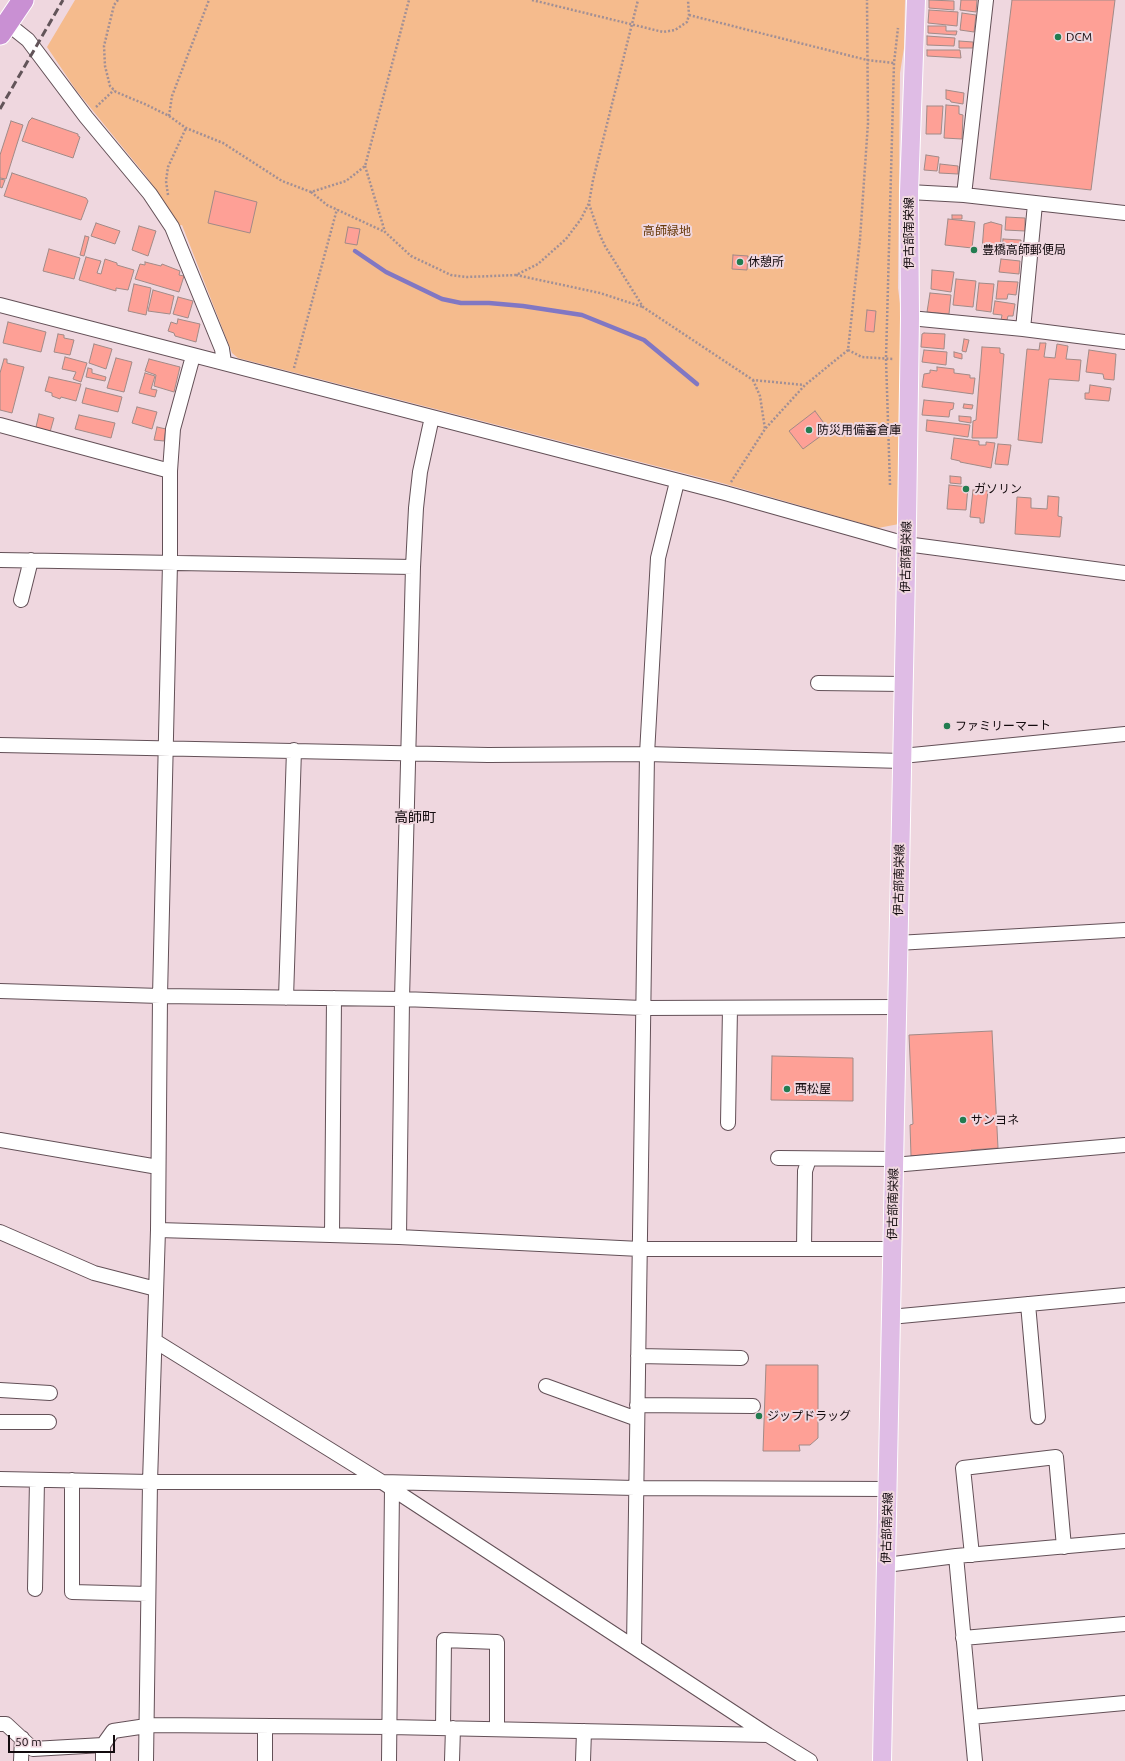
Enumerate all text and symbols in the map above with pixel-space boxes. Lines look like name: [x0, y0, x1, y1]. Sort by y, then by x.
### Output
place label: DCM: [1066, 30, 1092, 44]
marker: DCM: [1053, 32, 1063, 42]
street label: 伊古部南栄線: [902, 197, 916, 269]
park label: 高師緑地: [643, 224, 691, 238]
place label: 豊橋高師郵便局: [982, 243, 1066, 257]
marker: 豊橋高師郵便局: [969, 245, 979, 255]
place label: 休憩所: [748, 255, 784, 269]
marker: 休憩所: [735, 257, 745, 267]
place label: 防災用備蓄倉庫: [817, 423, 901, 437]
marker: 防災用備蓄倉庫: [804, 425, 814, 435]
place label: ガソリン: [974, 482, 1022, 496]
marker: ガソリン: [961, 484, 971, 494]
street label: 伊古部南栄線: [898, 521, 914, 593]
place label: ファミリーマート: [955, 719, 1051, 733]
marker: ファミリーマート: [942, 721, 952, 731]
district label: 高師町: [394, 809, 436, 825]
street label: 伊古部南栄線: [891, 844, 907, 916]
place label: 西松屋: [795, 1082, 831, 1096]
marker: 西松屋: [782, 1084, 792, 1094]
place label: サンヨネ: [971, 1113, 1019, 1127]
marker: サンヨネ: [958, 1115, 968, 1125]
street label: 伊古部南栄線: [885, 1168, 901, 1240]
place label: ジップドラッグ: [767, 1409, 851, 1423]
marker: ジップドラッグ: [754, 1411, 764, 1421]
street label: 伊古部南栄線: [879, 1492, 895, 1564]
scale bar: [10, 1727, 117, 1753]
text: 50 m: [15, 1735, 42, 1748]

